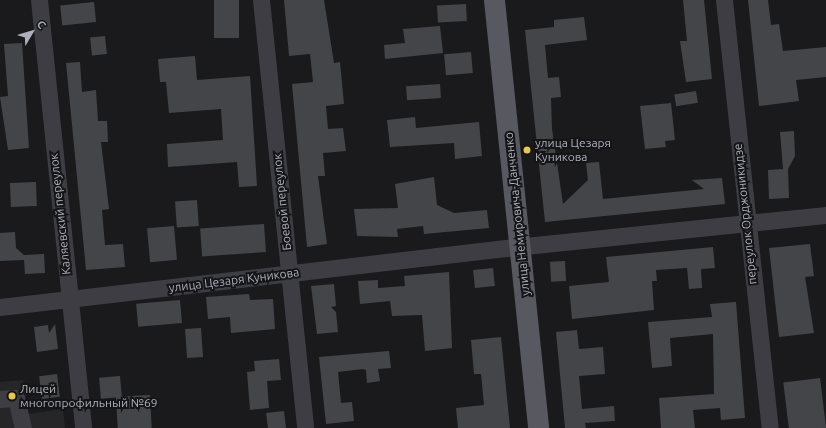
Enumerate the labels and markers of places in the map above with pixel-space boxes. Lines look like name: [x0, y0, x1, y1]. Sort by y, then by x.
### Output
place label: улица Цезаря Куникова: [535, 136, 611, 164]
marker: улица Цезаря Куникова: [522, 145, 532, 155]
place label: Лицей многопрофильный №69: [20, 382, 158, 410]
marker: Лицей многопрофильный №69: [7, 391, 17, 401]

